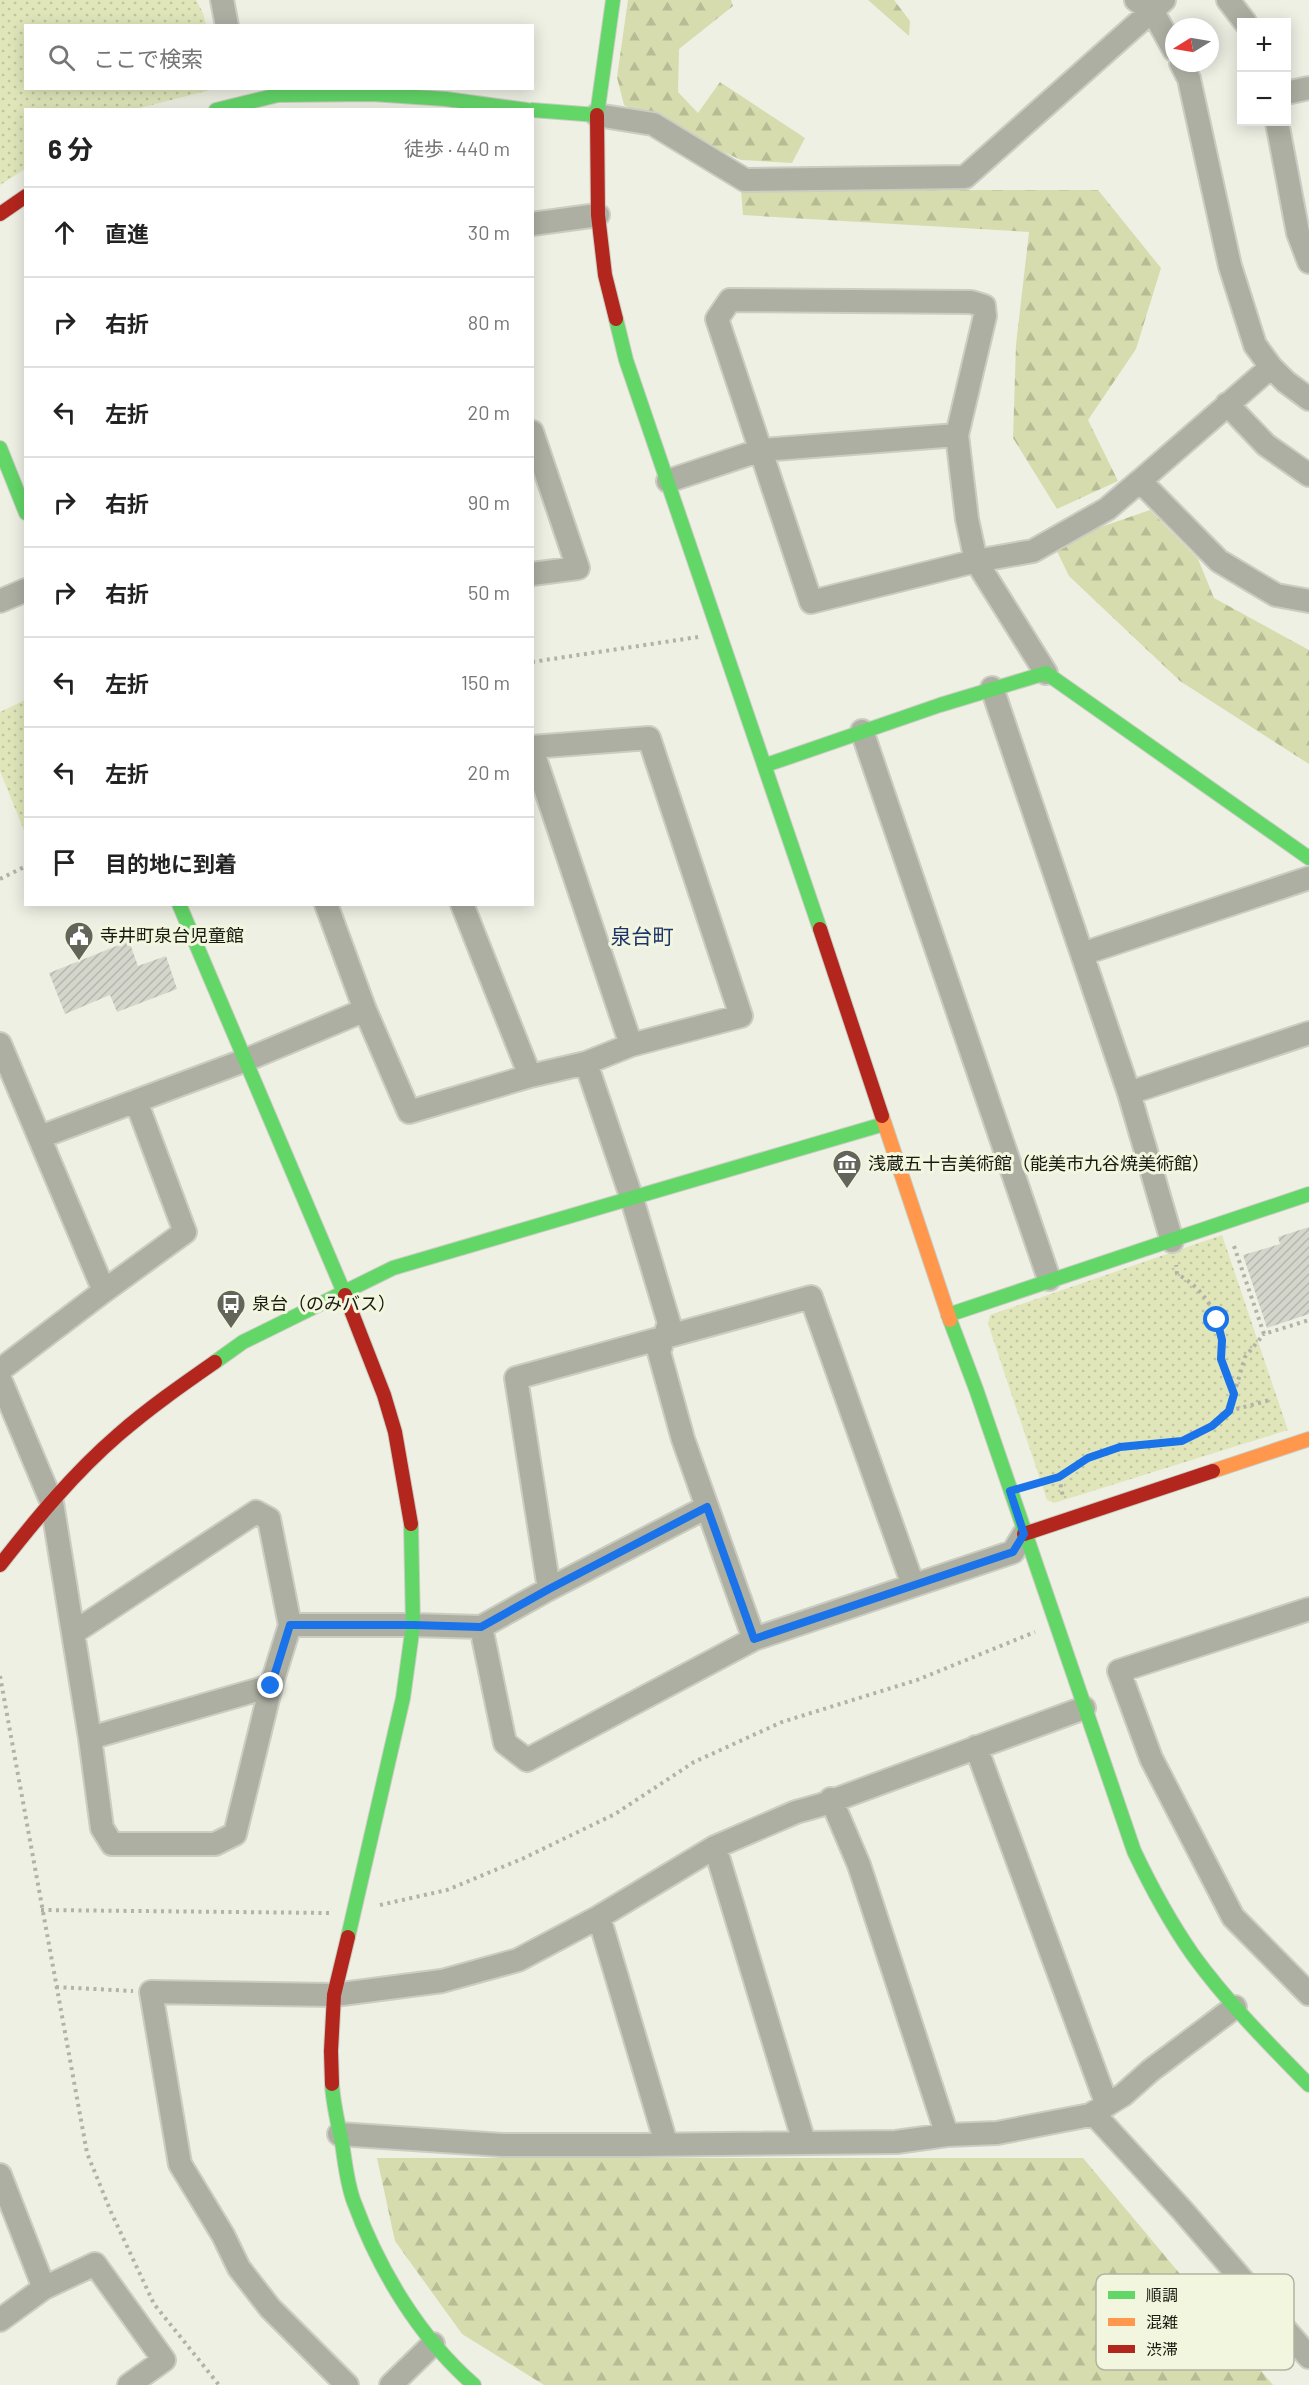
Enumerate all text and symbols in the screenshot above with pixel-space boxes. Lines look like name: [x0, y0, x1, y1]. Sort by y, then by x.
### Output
north arrow: [1165, 18, 1219, 72]
map controls: [1237, 18, 1291, 126]
button: +: [1237, 18, 1291, 72]
search box: [24, 24, 534, 90]
icon: search: [45, 41, 78, 74]
text: ここで検索: [93, 45, 203, 71]
button: −: [1237, 72, 1291, 126]
text: 6 分: [48, 133, 93, 164]
text: 徒歩 · 440 m: [404, 136, 510, 160]
icon: ahead: [48, 216, 81, 249]
text: 直進: [105, 220, 149, 246]
text: 30 m: [468, 220, 510, 244]
icon: right: [48, 306, 81, 339]
text: 右折: [105, 310, 149, 336]
text: 80 m: [468, 310, 510, 334]
icon: left: [48, 396, 81, 429]
text: 左折: [105, 400, 149, 426]
text: 20 m: [467, 400, 510, 424]
icon: right: [48, 486, 81, 519]
text: 右折: [105, 490, 149, 516]
text: 90 m: [468, 490, 510, 514]
icon: right: [48, 576, 81, 609]
text: 右折: [105, 580, 149, 606]
text: 50 m: [468, 580, 510, 604]
icon: left: [48, 666, 81, 699]
text: 左折: [105, 670, 149, 696]
text: 150 m: [461, 670, 510, 694]
icon: left: [48, 756, 81, 789]
text: 左折: [105, 760, 149, 786]
text: 20 m: [467, 760, 510, 784]
icon: arrive: [48, 846, 81, 879]
text: 目的地に到着: [105, 850, 237, 876]
public building icon: 寺井町泉台児童館: [63, 920, 95, 962]
district label: 泉台町: [611, 923, 674, 948]
place label: 寺井町泉台児童館: [100, 924, 244, 946]
museum icon: 浅蔵五十吉美術館（能美市九谷焼美術館）: [831, 1148, 863, 1190]
place label: 浅蔵五十吉美術館（能美市九谷焼美術館）: [868, 1152, 1210, 1174]
bus stop icon: 泉台（のみバス）: [215, 1288, 247, 1330]
place label: 泉台（のみバス）: [252, 1292, 396, 1314]
route start: [1203, 1306, 1229, 1332]
route end: [257, 1672, 283, 1698]
legend: [1096, 2274, 1294, 2370]
text: 順調: [1146, 2285, 1178, 2304]
text: 混雑: [1146, 2312, 1178, 2331]
text: 渋滞: [1146, 2339, 1178, 2358]

